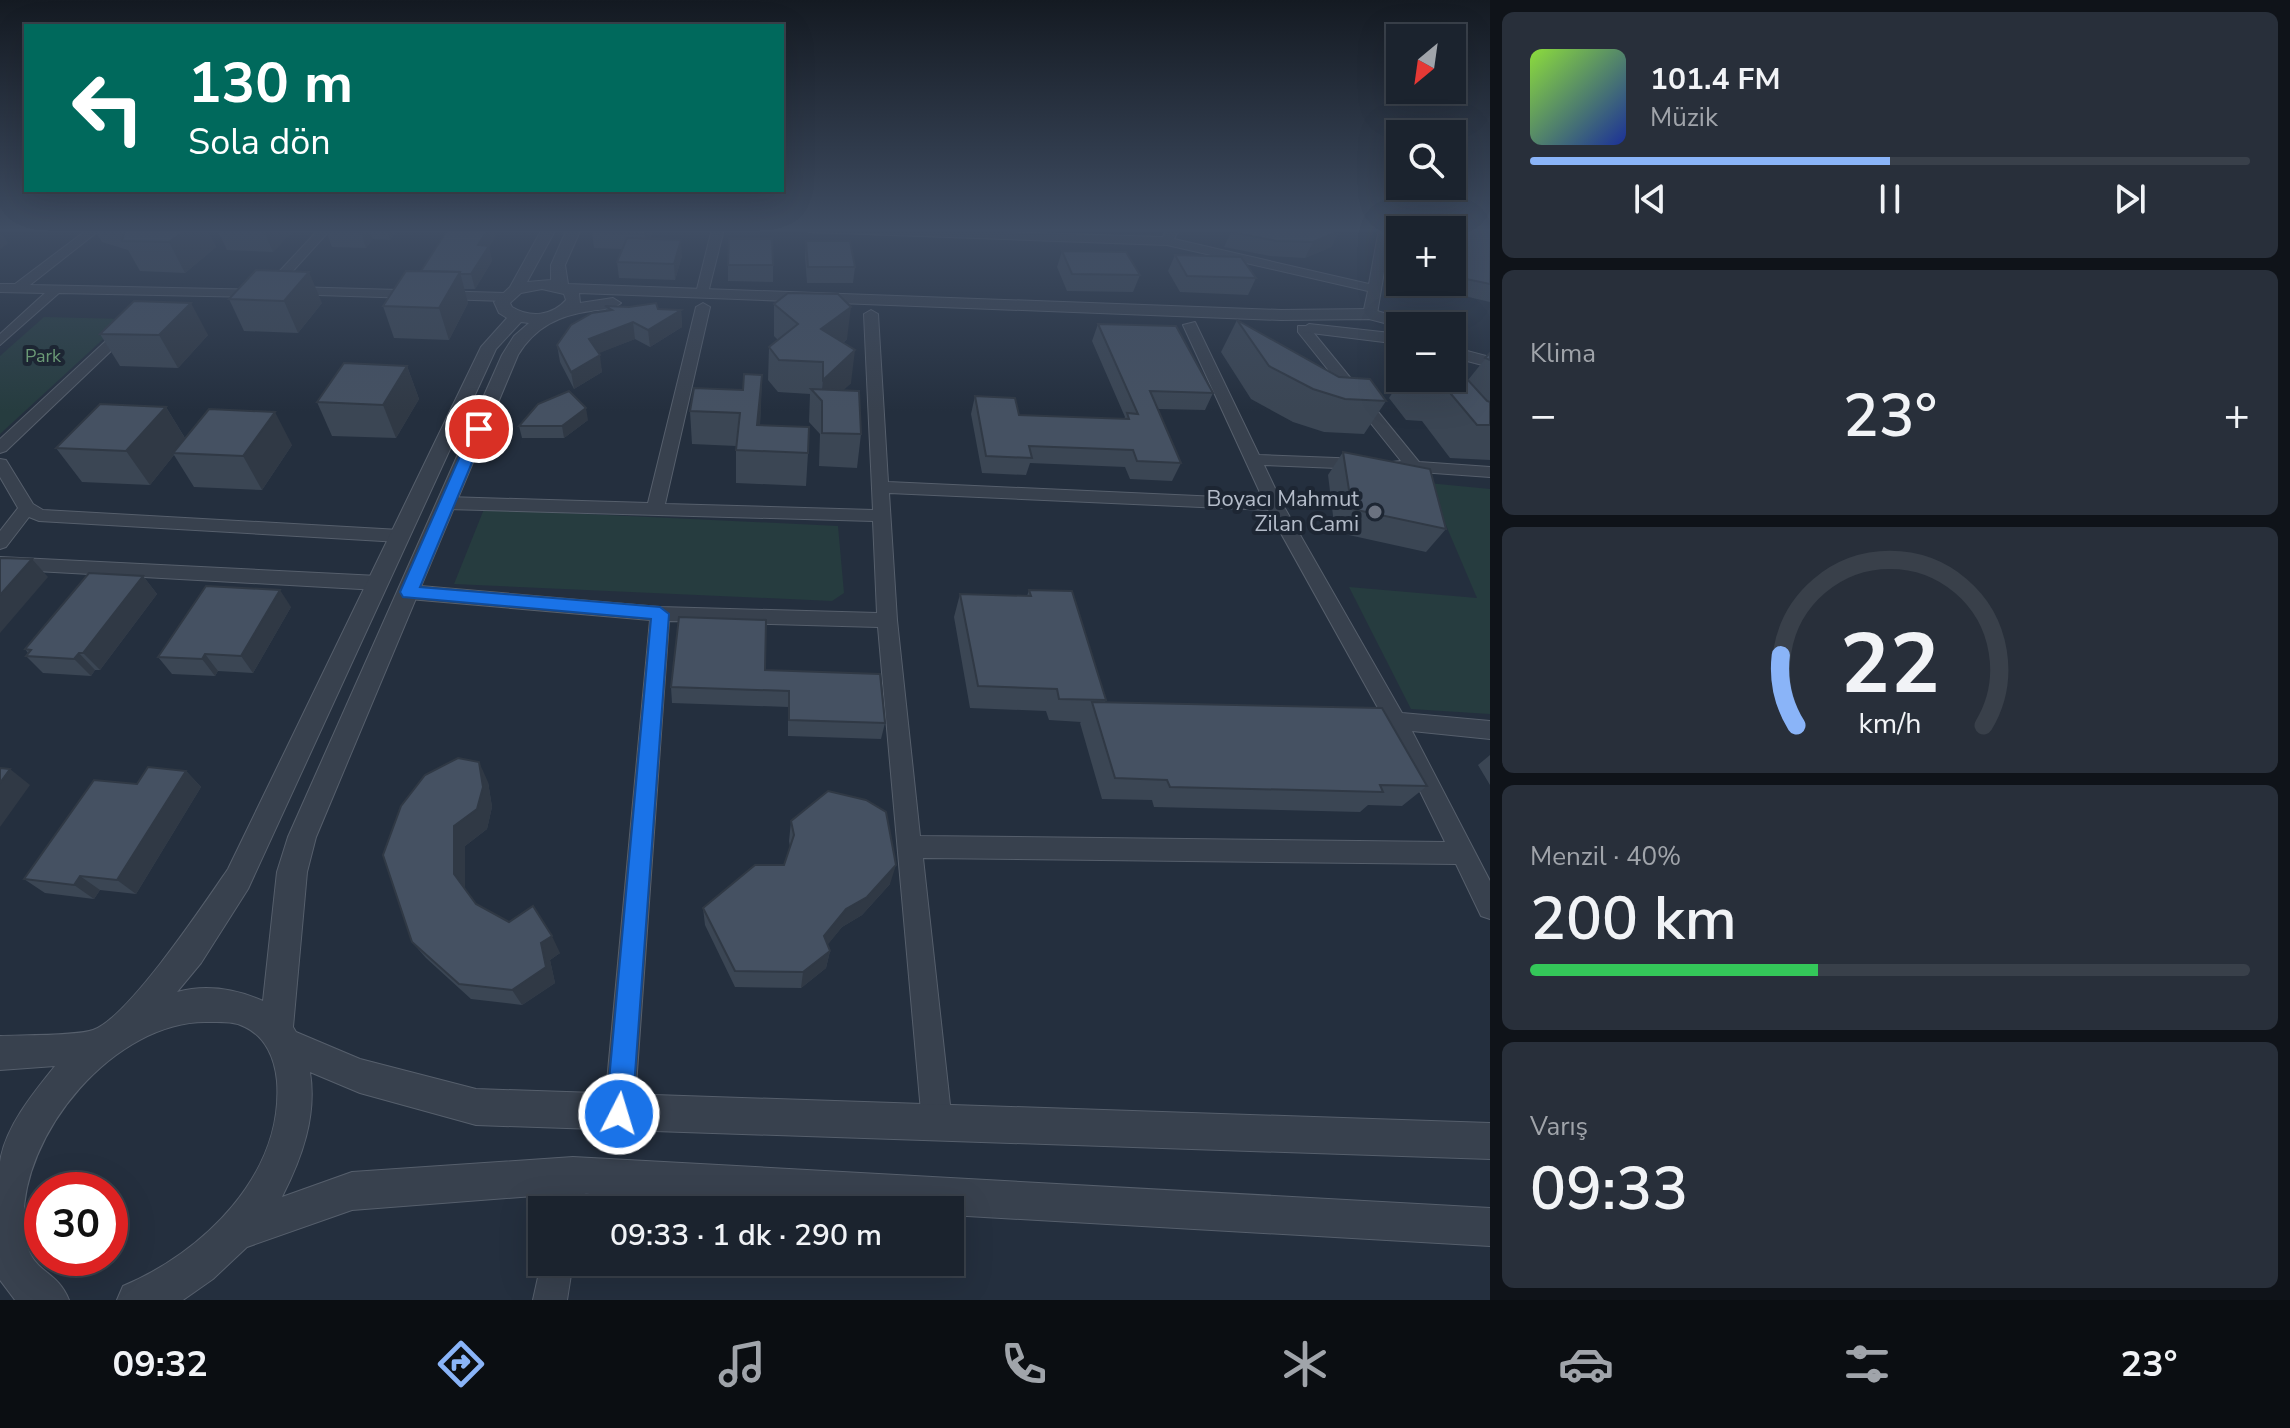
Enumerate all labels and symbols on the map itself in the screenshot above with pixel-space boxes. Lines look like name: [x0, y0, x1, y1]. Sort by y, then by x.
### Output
north arrow: [1386, 24, 1466, 104]
park label: Park: [25, 344, 62, 368]
pin: [445, 395, 513, 463]
place label: Boyacı Mahmut Zilan Cami: [1207, 484, 1359, 539]
marker: Boyacı Mahmut Zilan Cami: [1366, 503, 1384, 521]
position arrow: [577, 1072, 661, 1156]
speed limit sign: 30: [24, 1172, 128, 1276]

